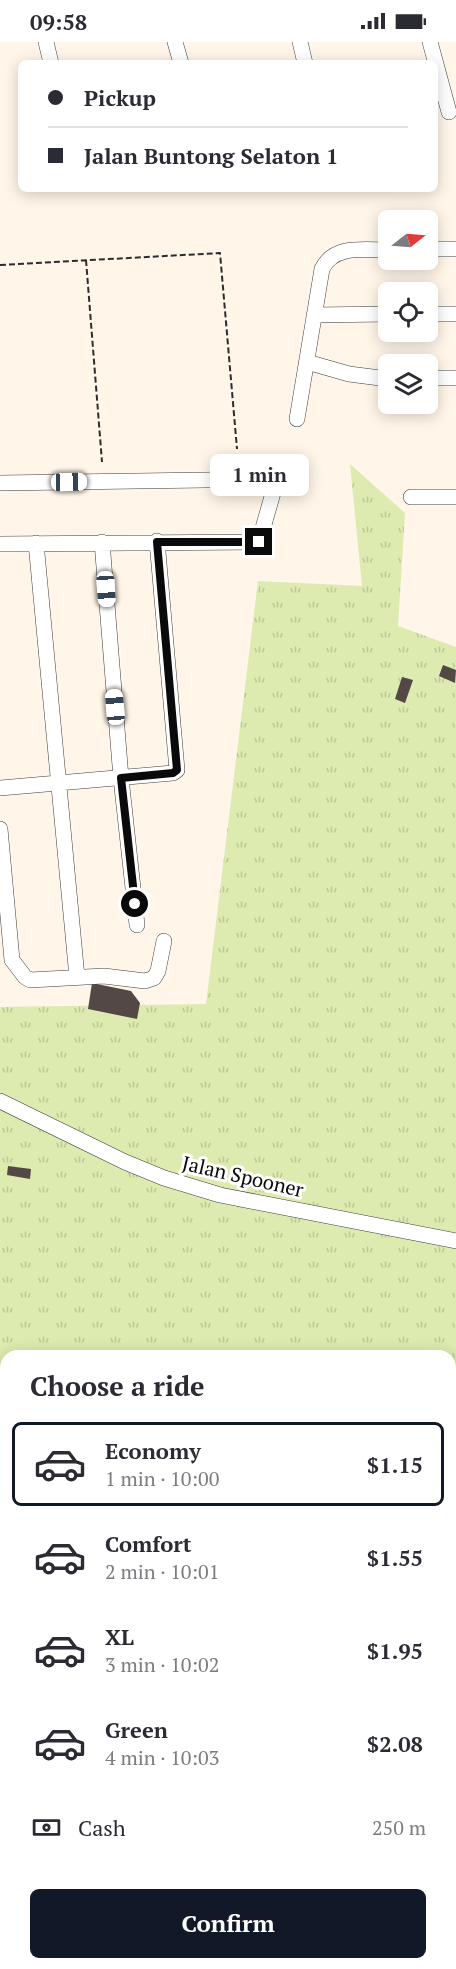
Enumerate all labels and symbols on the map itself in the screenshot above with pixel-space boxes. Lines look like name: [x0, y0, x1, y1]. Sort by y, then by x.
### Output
north arrow: [378, 210, 438, 270]
callout: 1 min: [210, 455, 308, 497]
car: [51, 473, 87, 491]
route end: [245, 528, 272, 555]
car: [96, 570, 116, 608]
car: [104, 688, 126, 726]
route start: [121, 890, 148, 917]
street label: Jalan Spooner: [180, 1149, 307, 1203]

